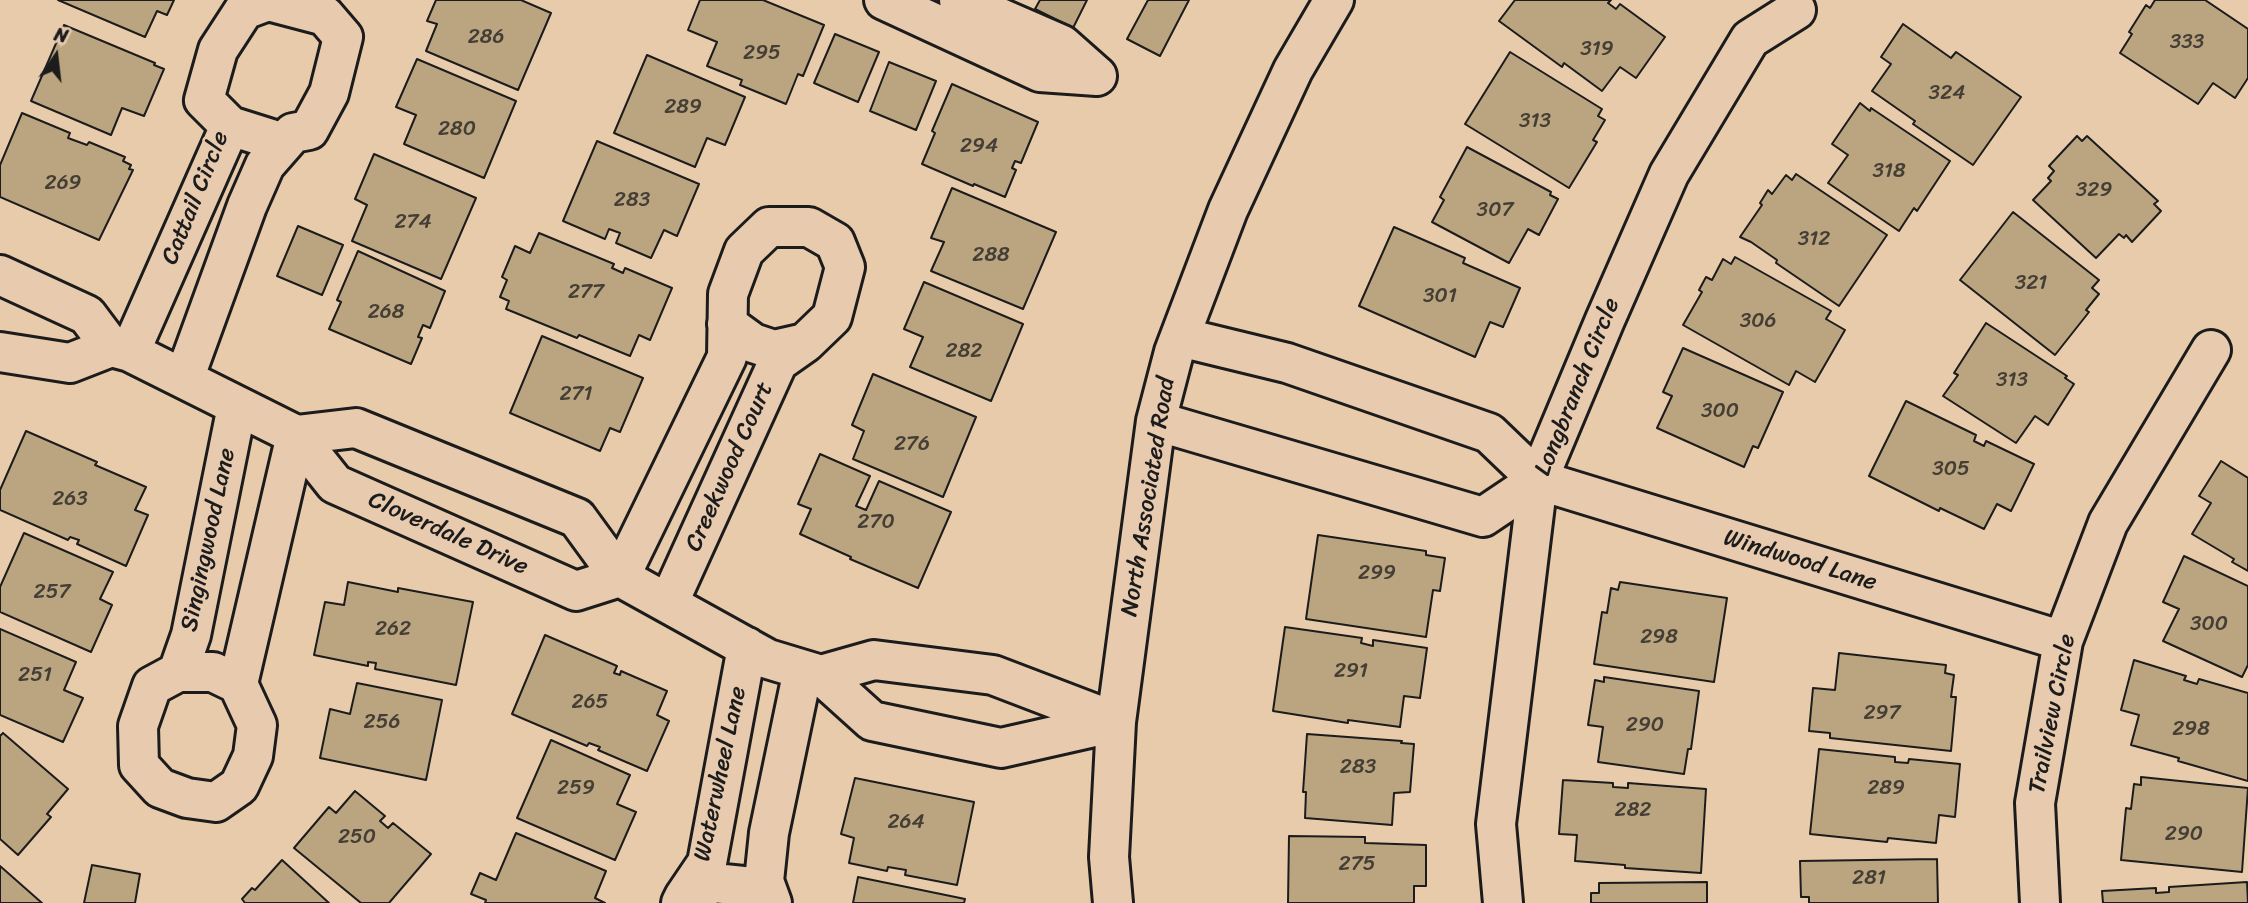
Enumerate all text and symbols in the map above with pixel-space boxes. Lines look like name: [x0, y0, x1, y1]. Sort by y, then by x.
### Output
text: N: [51, 18, 72, 53]
north arrow: [21, 21, 91, 91]
house number: 286: [468, 25, 504, 51]
house number: 333: [2170, 30, 2204, 56]
house number: 319: [1580, 37, 1614, 63]
house number: 295: [743, 41, 781, 67]
house number: 324: [1929, 81, 1965, 107]
house number: 289: [664, 95, 702, 121]
house number: 313: [1519, 109, 1551, 135]
house number: 280: [438, 117, 476, 143]
street label: Cattail Circle: [156, 127, 236, 269]
house number: 294: [960, 134, 998, 160]
house number: 318: [1872, 159, 1906, 185]
house number: 269: [45, 171, 81, 197]
house number: 329: [2076, 178, 2112, 204]
house number: 283: [614, 188, 650, 214]
house number: 307: [1477, 198, 1513, 224]
house number: 274: [394, 210, 432, 236]
house number: 312: [1798, 227, 1830, 253]
house number: 288: [972, 243, 1010, 269]
house number: 321: [2015, 271, 2047, 297]
house number: 277: [568, 280, 604, 306]
house number: 301: [1423, 284, 1457, 310]
street label: Longbranch Circle: [1529, 294, 1627, 480]
house number: 268: [368, 300, 404, 326]
house number: 306: [1740, 309, 1776, 335]
house number: 282: [946, 339, 982, 365]
house number: 313: [1996, 368, 2028, 394]
street label: North Associated Road: [1116, 375, 1182, 619]
street label: Creekwood Court: [680, 378, 780, 556]
house number: 271: [559, 382, 593, 408]
house number: 300: [1701, 399, 1739, 425]
house number: 276: [894, 432, 930, 458]
street label: Singingwood Lane: [176, 446, 242, 634]
house number: 305: [1932, 457, 1970, 483]
street label: Cloverdale Drive: [364, 486, 532, 582]
house number: 263: [52, 487, 88, 513]
house number: 270: [857, 510, 895, 536]
street label: Windwood Lane: [1720, 524, 1880, 598]
house number: 299: [1358, 561, 1396, 587]
house number: 257: [34, 580, 70, 606]
house number: 300: [2190, 612, 2228, 638]
house number: 262: [375, 617, 411, 643]
house number: 298: [1640, 625, 1678, 651]
street label: Trailview Circle: [2023, 632, 2083, 796]
house number: 291: [1334, 659, 1368, 685]
house number: 251: [18, 663, 52, 689]
street label: Waterwheel Lane: [688, 684, 754, 864]
house number: 265: [572, 690, 608, 716]
house number: 297: [1863, 701, 1901, 727]
house number: 256: [364, 710, 400, 736]
house number: 290: [1626, 713, 1664, 739]
house number: 298: [2172, 717, 2210, 743]
house number: 283: [1340, 755, 1376, 781]
house number: 259: [557, 776, 595, 802]
house number: 289: [1867, 776, 1905, 802]
house number: 282: [1615, 798, 1651, 824]
house number: 264: [887, 810, 925, 836]
house number: 290: [2165, 822, 2203, 848]
house number: 250: [338, 825, 376, 851]
house number: 275: [1339, 852, 1375, 878]
house number: 281: [1852, 866, 1886, 892]

